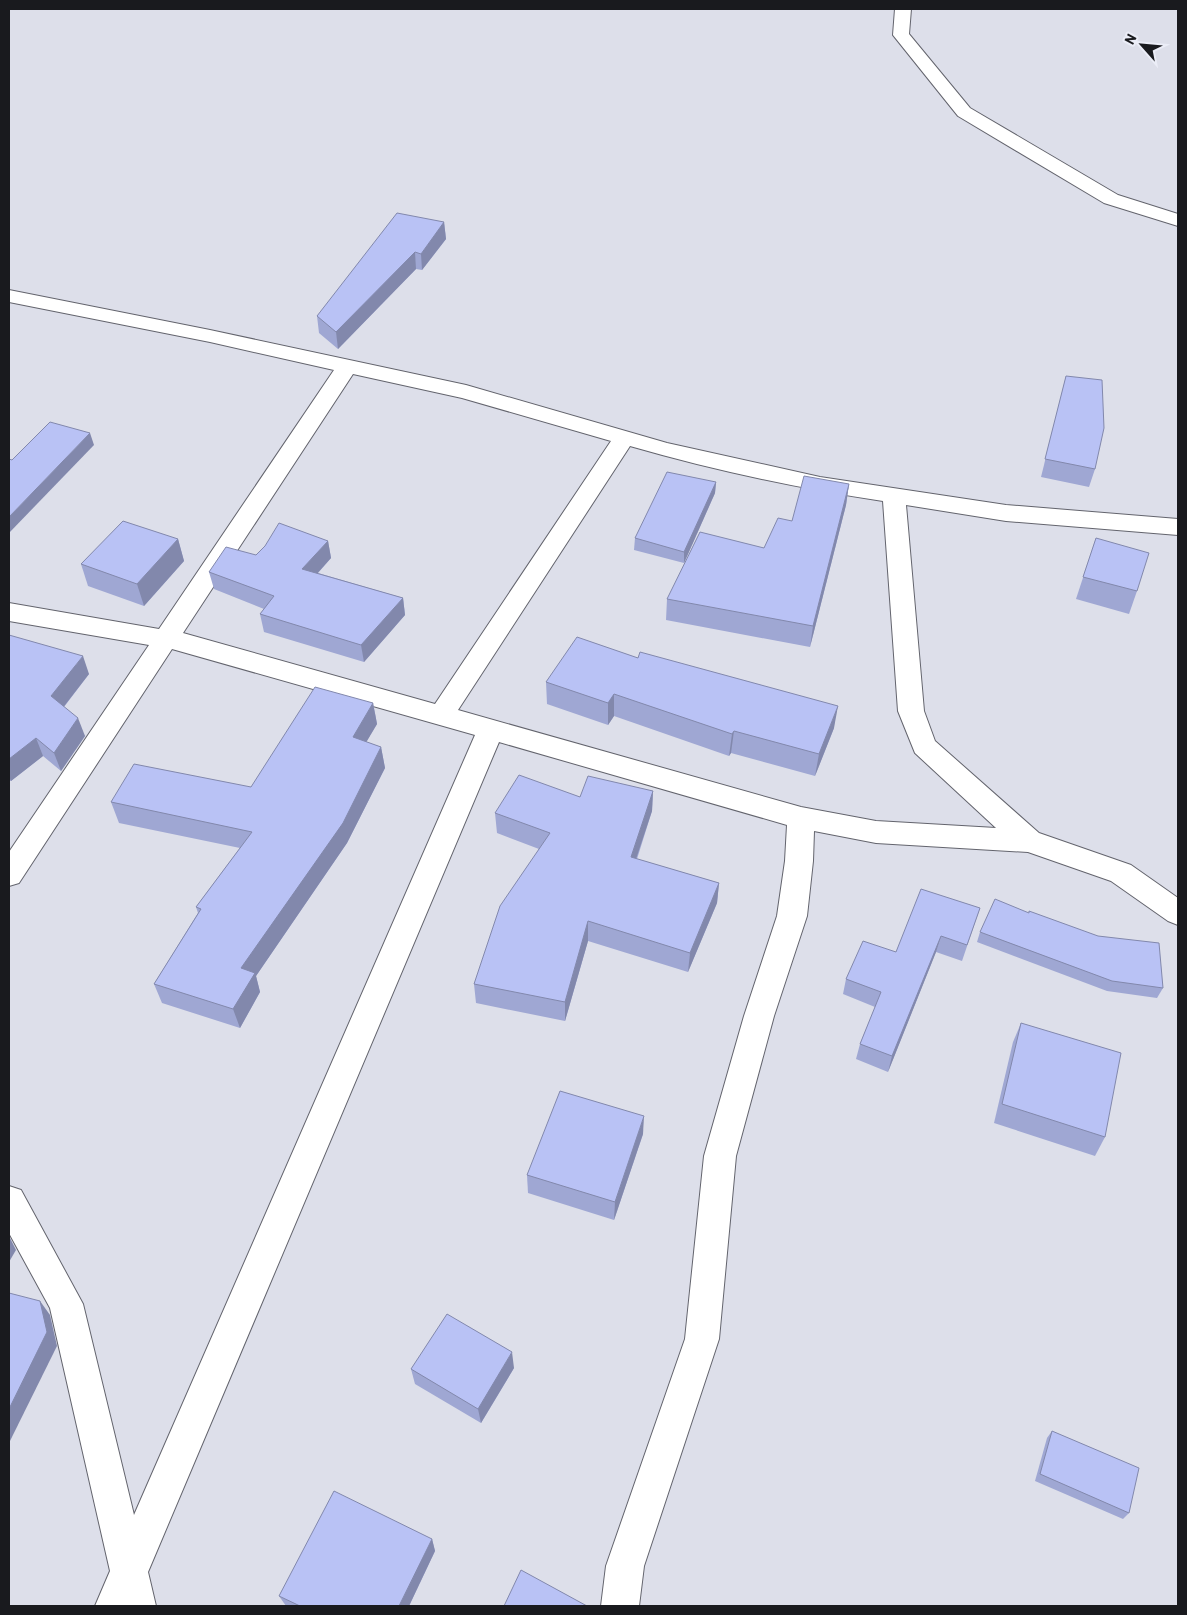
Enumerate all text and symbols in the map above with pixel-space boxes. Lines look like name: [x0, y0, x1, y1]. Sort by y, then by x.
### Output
north arrow: [1117, 20, 1167, 70]
text: N: [1120, 31, 1140, 47]

